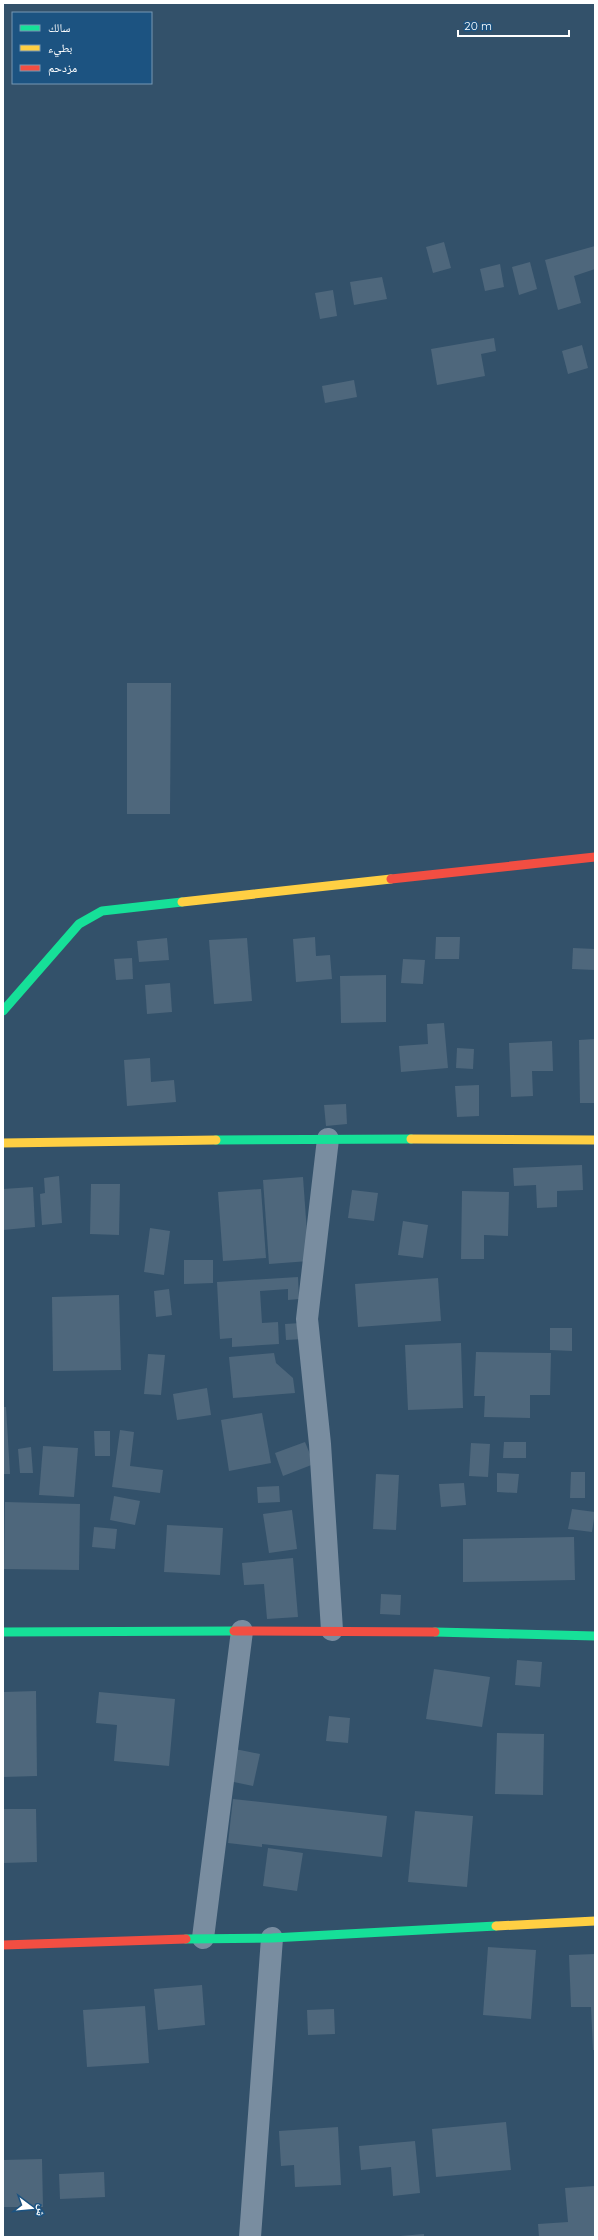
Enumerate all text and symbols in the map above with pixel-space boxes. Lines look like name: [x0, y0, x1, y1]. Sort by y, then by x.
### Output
legend: [12, 12, 152, 84]
scale bar: [458, 12, 569, 38]
text: 20 m: [464, 18, 492, 33]
text: سالك: [48, 20, 70, 35]
text: بطيء: [48, 40, 72, 58]
text: مزدحم: [48, 60, 77, 76]
north arrow: [12, 2188, 52, 2228]
text: ش: [32, 2203, 50, 2219]

